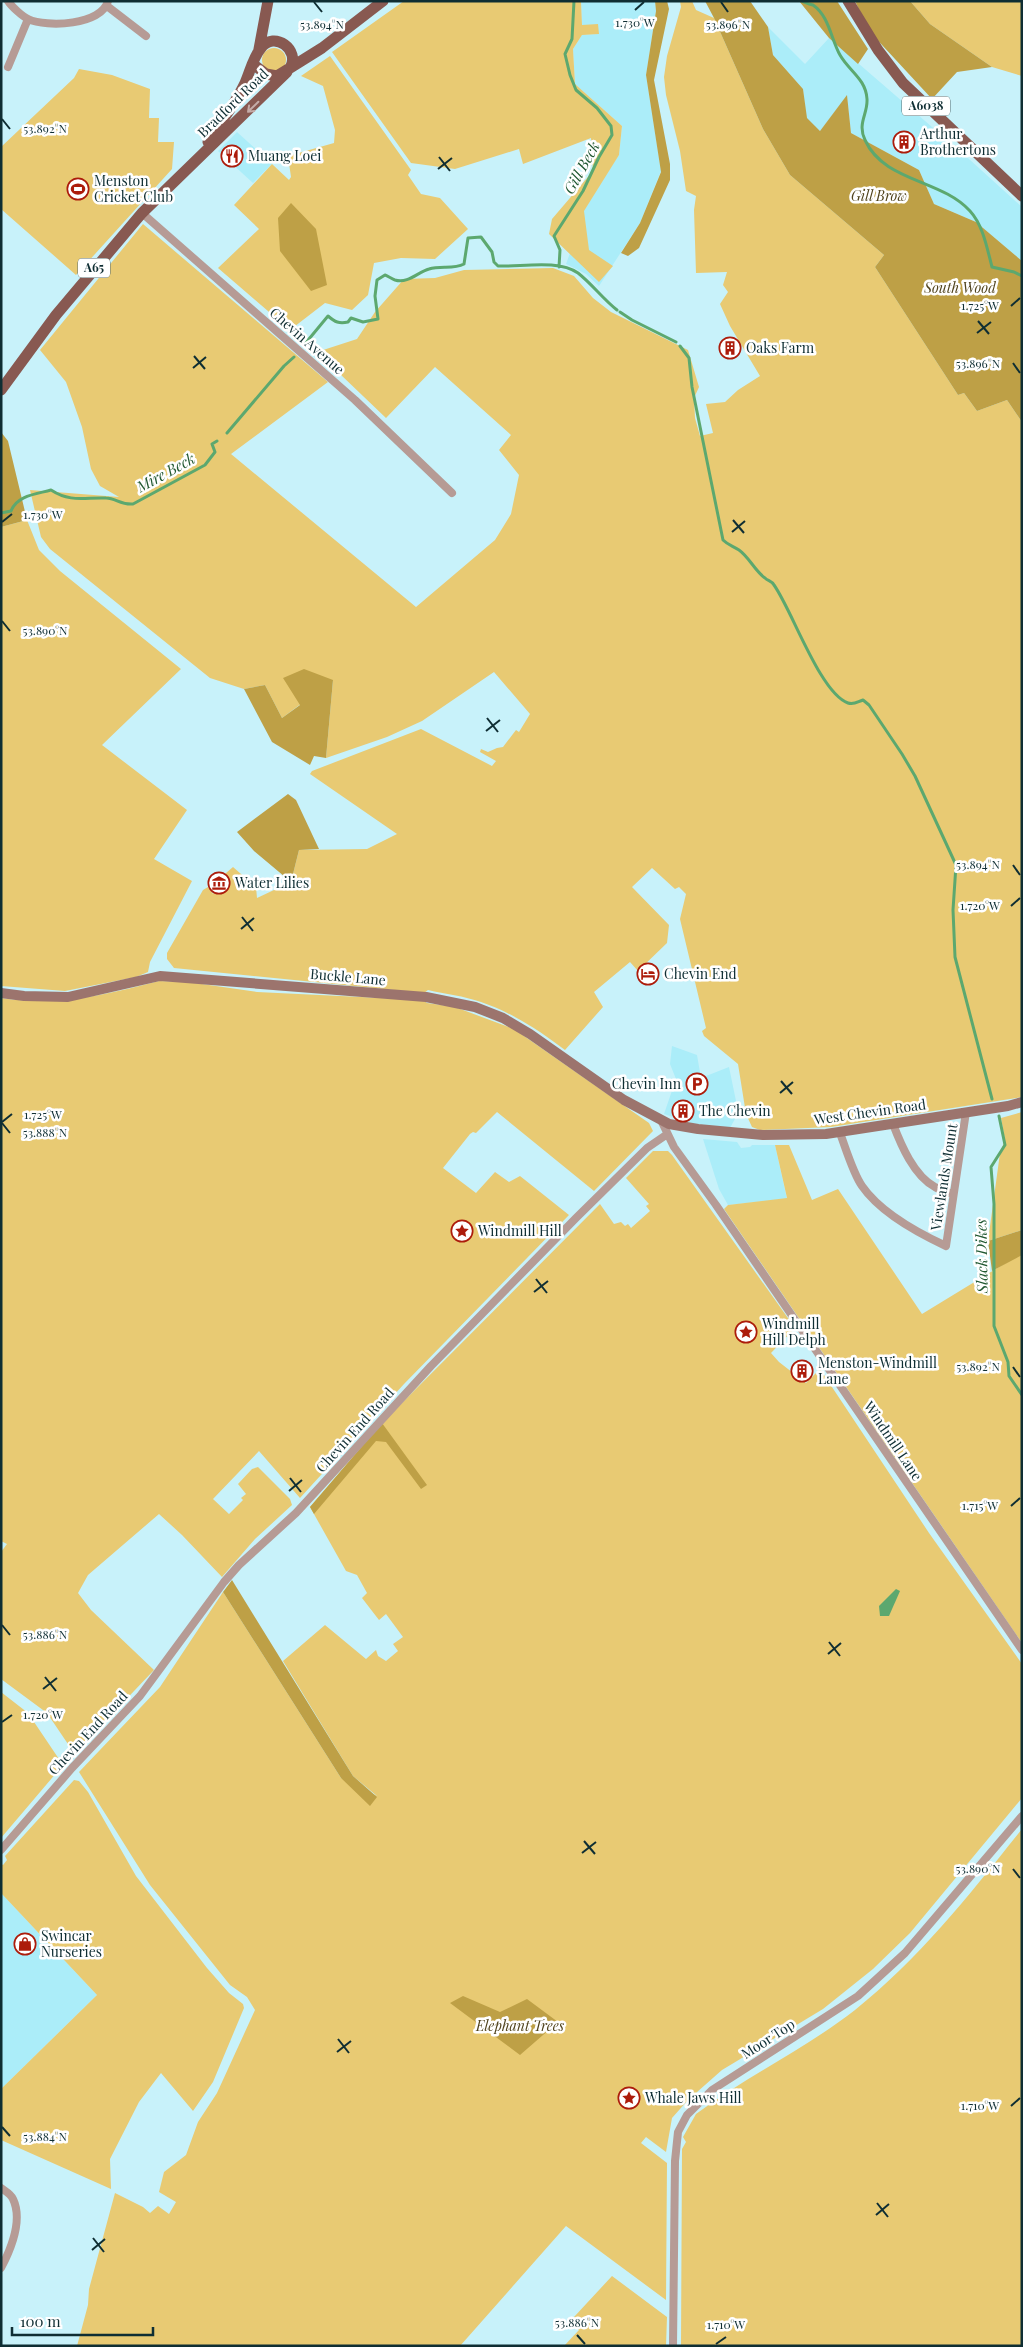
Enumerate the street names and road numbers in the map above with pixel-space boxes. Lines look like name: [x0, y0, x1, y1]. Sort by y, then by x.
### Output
street label: Bradford Road: [193, 64, 272, 141]
road number: A6038: [902, 96, 950, 115]
road number: A65: [78, 258, 110, 278]
street label: Chevin Avenue: [266, 303, 349, 378]
street label: Buckle Lane: [309, 964, 387, 989]
street label: West Chevin Road: [812, 1094, 927, 1129]
street label: Viewlands Mount: [925, 1121, 962, 1233]
street label: Chevin End Road: [311, 1383, 398, 1476]
street label: Windmill Lane: [859, 1397, 927, 1484]
street label: Chevin End Road: [44, 1687, 131, 1779]
street label: Moor Top: [737, 2014, 798, 2063]

